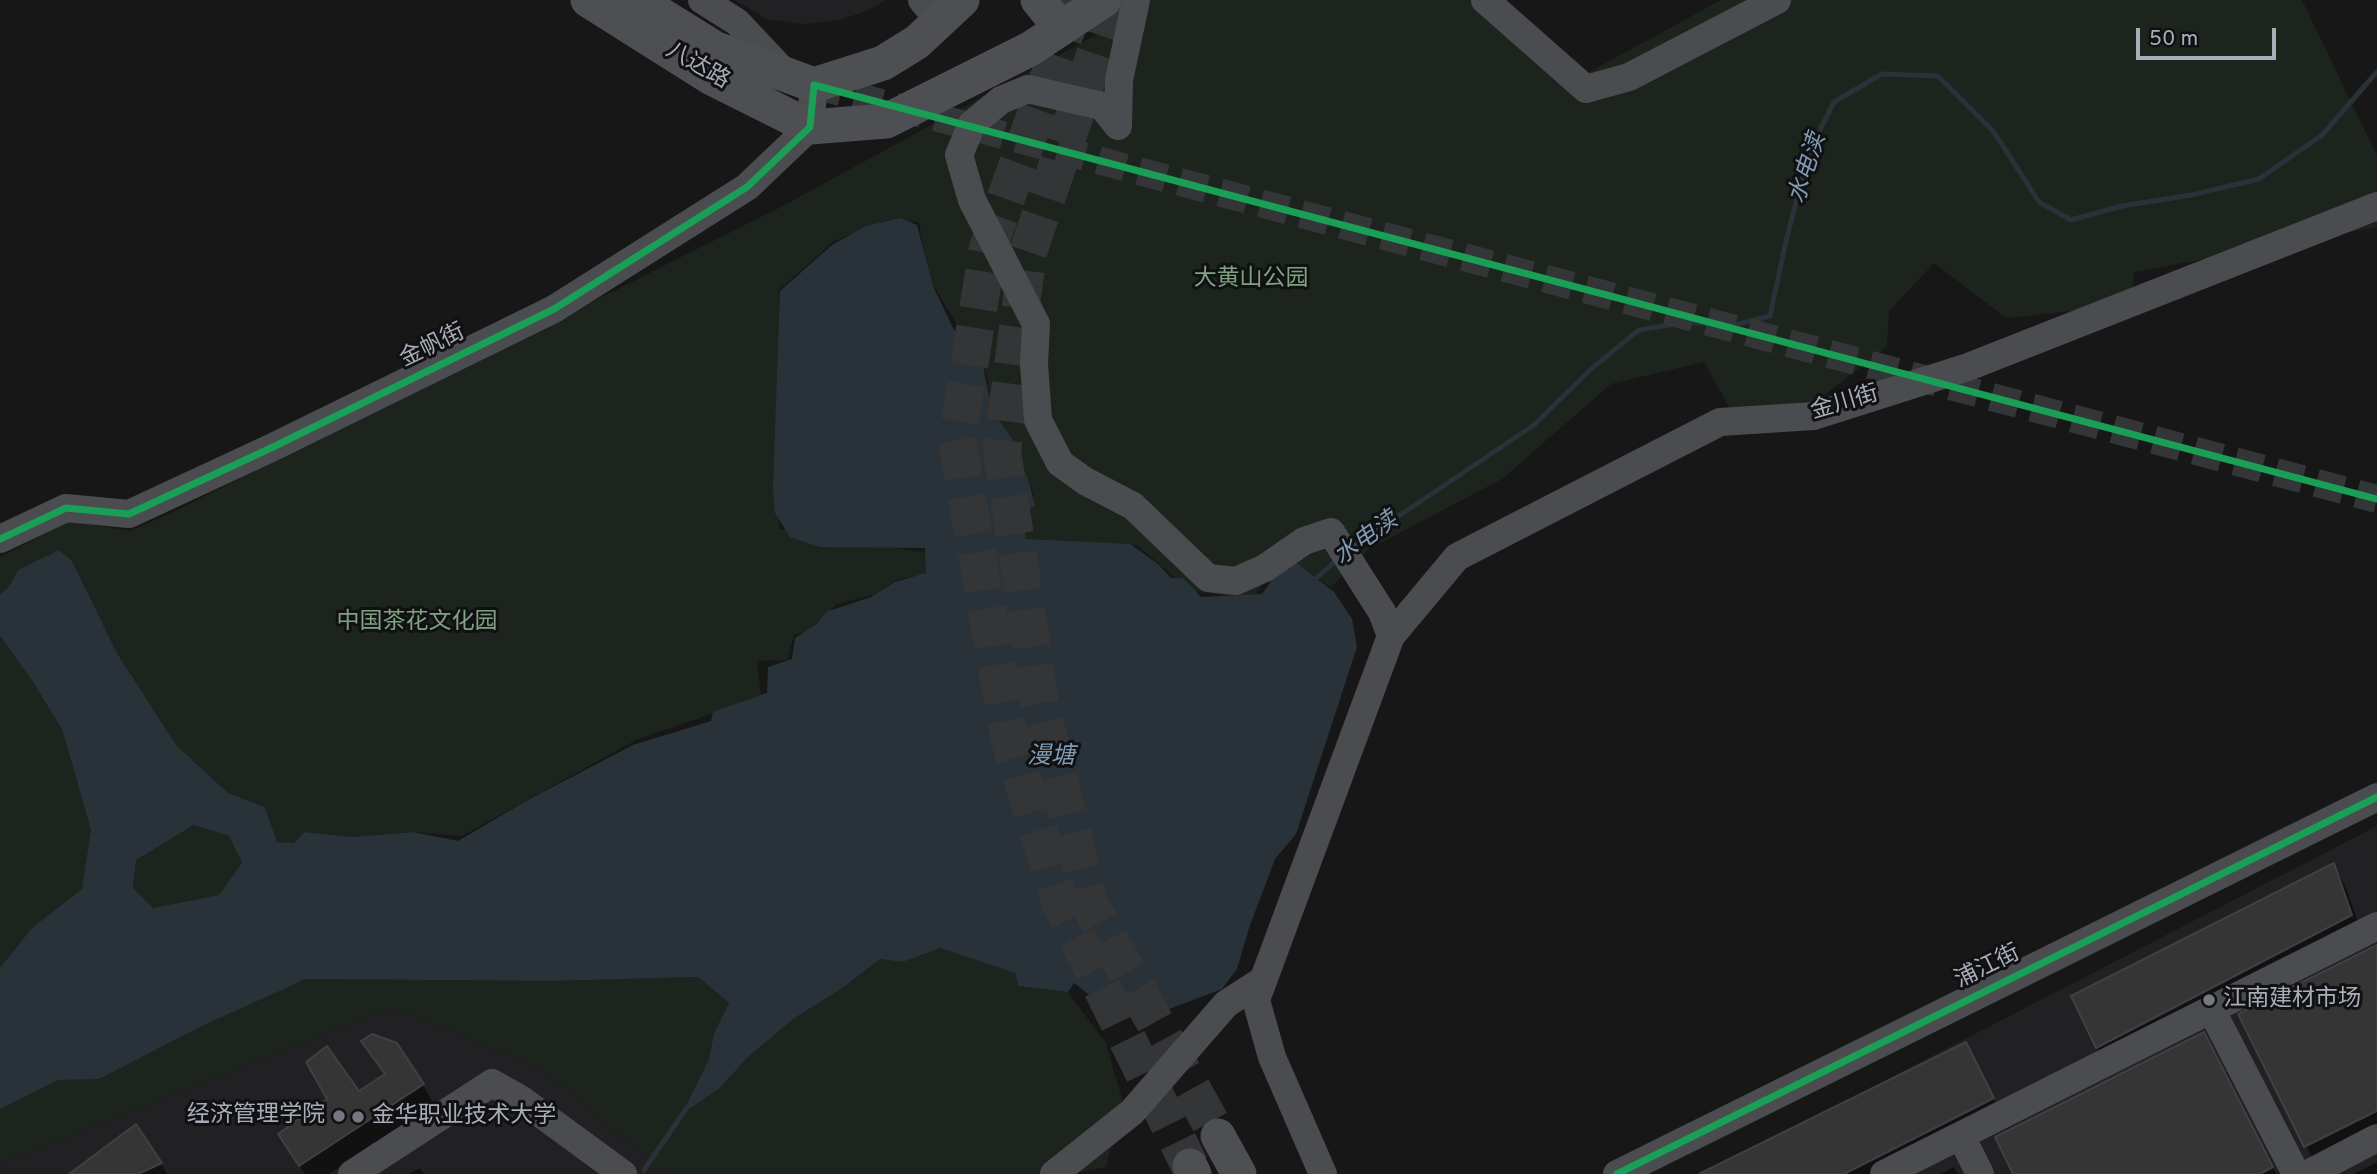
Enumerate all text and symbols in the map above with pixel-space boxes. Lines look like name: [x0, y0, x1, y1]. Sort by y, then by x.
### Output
scale bar: [2139, 14, 2279, 58]
text: 50 m: [2149, 26, 2198, 53]
street label: 八达路: [660, 38, 734, 96]
water label: 水电渎: [1784, 130, 1834, 208]
park label: 大黄山公园: [1194, 266, 1308, 294]
street label: 金帆街: [396, 319, 470, 375]
street label: 金川街: [1808, 381, 1882, 427]
water label: 水电渎: [1329, 507, 1405, 573]
park label: 中国茶花文化园: [337, 609, 497, 637]
water label: 漫塘: [1027, 744, 1075, 772]
street label: 浦江街: [1951, 940, 2025, 996]
place label: 江南建材市场: [2223, 986, 2361, 1014]
marker: 江南建材市场: [2201, 992, 2217, 1008]
place label: 经济管理学院: [187, 1102, 325, 1130]
place label: 金华职业技术大学: [372, 1103, 556, 1131]
marker: 经济管理学院: [331, 1108, 347, 1124]
marker: 金华职业技术大学: [350, 1109, 366, 1125]

